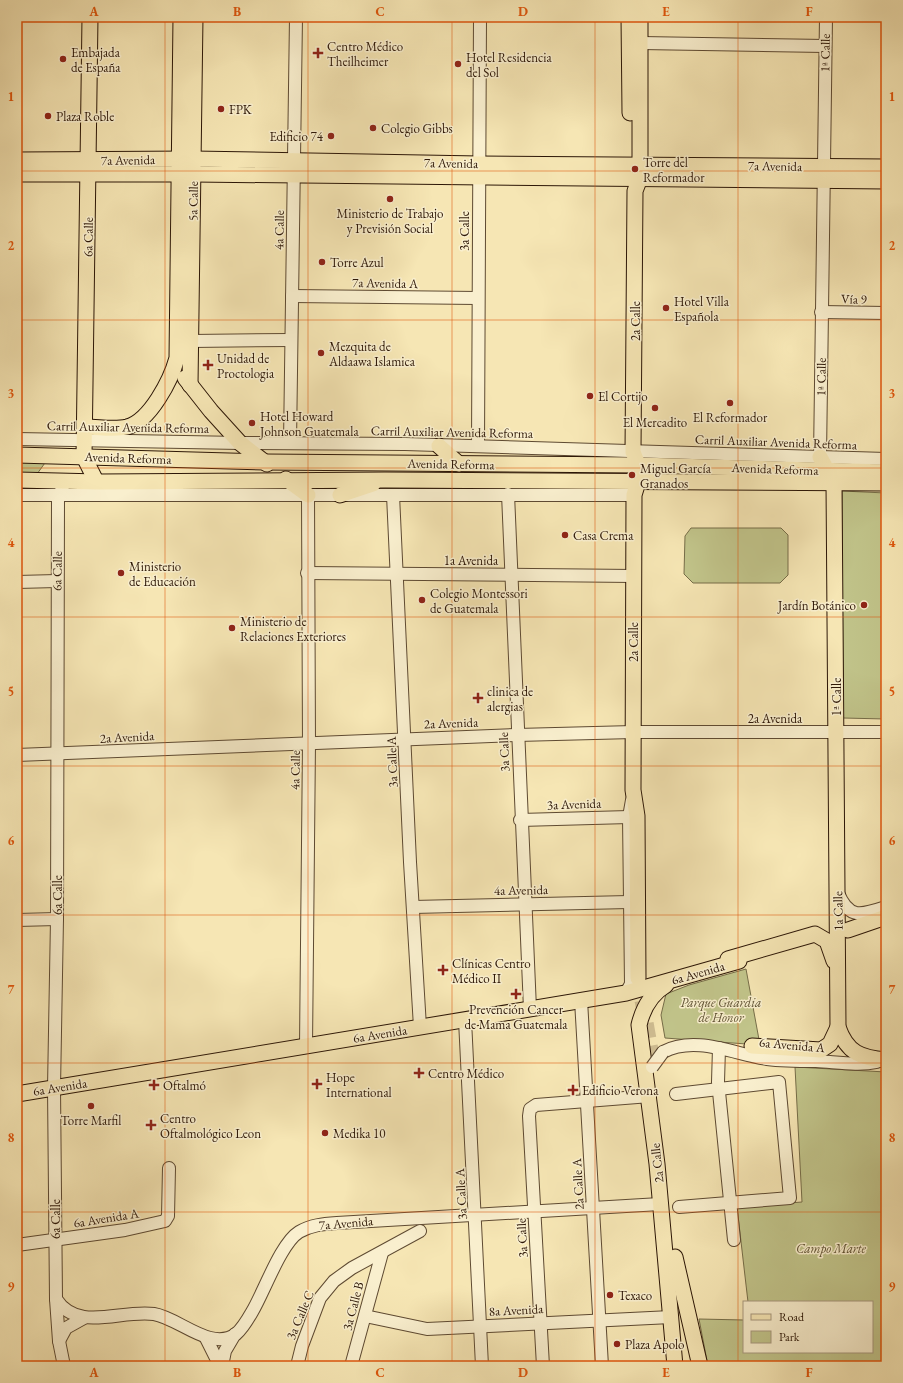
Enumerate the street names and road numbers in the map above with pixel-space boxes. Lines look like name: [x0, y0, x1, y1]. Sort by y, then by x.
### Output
street label: 1ª Calle: [816, 34, 834, 72]
street label: 7a Avenida: [101, 151, 156, 169]
street label: 7a Avenida: [424, 154, 479, 172]
street label: 7a Avenida: [748, 157, 803, 175]
street label: 5a Calle: [184, 181, 202, 221]
street label: 4a Calle: [270, 210, 288, 250]
street label: 3a Calle: [456, 211, 473, 251]
street label: 6a Calle: [79, 217, 97, 257]
street label: 7a Avenida A: [352, 274, 419, 292]
street label: Vía 9: [841, 290, 868, 308]
street label: 2a Calle: [627, 301, 644, 341]
street label: 1ª Calle: [812, 358, 830, 396]
street label: Carril Auxiliar Avenida Reforma: [47, 417, 210, 437]
street label: Carril Auxiliar Avenida Reforma: [371, 422, 534, 442]
street label: Carril Auxiliar Avenida Reforma: [695, 431, 858, 453]
street label: Avenida Reforma: [83, 448, 173, 468]
street label: Avenida Reforma: [406, 455, 496, 473]
street label: Avenida Reforma: [730, 459, 820, 479]
street label: 6a Calle: [48, 551, 66, 591]
street label: 1a Avenida: [444, 552, 499, 569]
street label: 2a Calle: [625, 622, 642, 662]
street label: 1ª Calle: [828, 678, 845, 716]
street label: 2a Avenida: [748, 710, 803, 727]
street label: 2a Avenida: [424, 714, 479, 732]
street label: 2a Avenida: [99, 727, 155, 747]
street label: 3a Calle: [495, 732, 513, 772]
street label: 3a Calle A: [383, 735, 401, 788]
street label: 4a Calle: [286, 750, 304, 790]
street label: 3a Avenida: [547, 795, 602, 813]
street label: 6a Calle: [49, 875, 66, 915]
street label: 4a Avenida: [494, 881, 549, 899]
street label: 1a Calle: [829, 891, 847, 931]
street label: 6a Avenida: [670, 957, 727, 989]
street label: 6a Avenida: [352, 1021, 409, 1047]
street label: 6a Avenida A: [758, 1034, 827, 1056]
street label: 6a Avenida: [32, 1074, 89, 1100]
street label: 2a Calle: [646, 1142, 668, 1184]
street label: 2a Calle A: [568, 1157, 588, 1210]
street label: 3a Calle A: [451, 1167, 471, 1220]
street label: 6a Calle: [47, 1199, 64, 1239]
street label: 6a Avenida A: [72, 1204, 141, 1232]
street label: 7a Avenida: [318, 1212, 375, 1234]
street label: 3a Calle: [512, 1218, 532, 1258]
street label: 3a Calle B: [338, 1279, 368, 1332]
street label: 3a Calle C: [282, 1288, 318, 1342]
street label: 8a Avenida: [488, 1300, 544, 1320]

